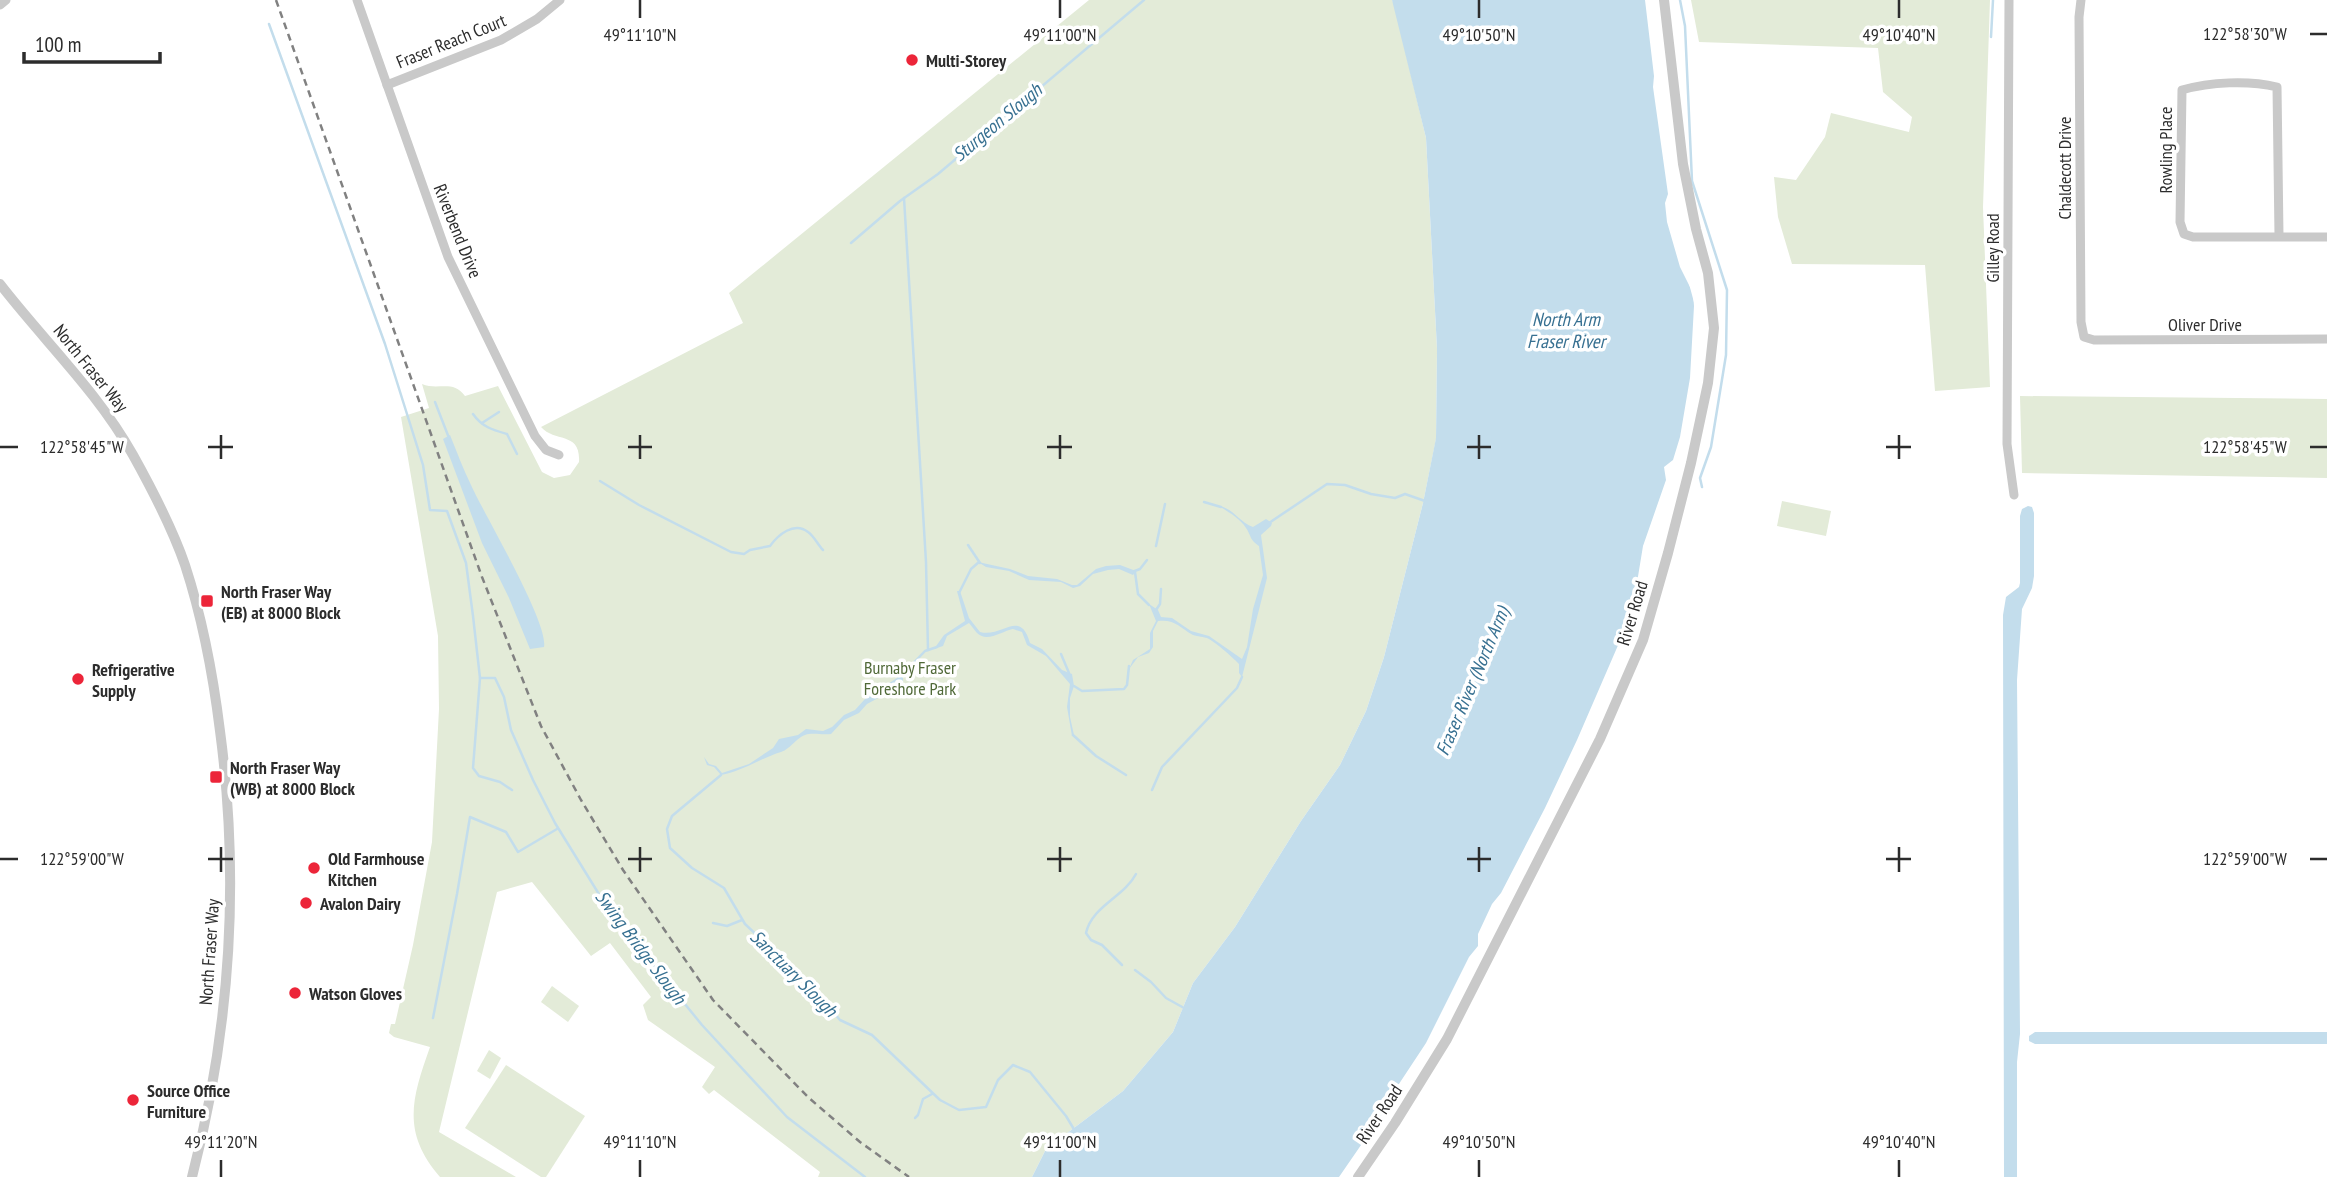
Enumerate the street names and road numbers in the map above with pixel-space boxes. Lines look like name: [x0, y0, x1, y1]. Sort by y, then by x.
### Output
street label: Fraser Reach Court: [393, 9, 509, 73]
street label: Rowling Place: [2154, 107, 2177, 193]
street label: Chaldecott Drive: [2053, 117, 2076, 219]
street label: Riverbend Drive: [429, 181, 487, 281]
street label: Gilley Road: [1981, 213, 2004, 283]
street label: Oliver Drive: [2168, 313, 2242, 336]
street label: North Fraser Way: [49, 319, 134, 417]
street label: River Road: [1611, 578, 1653, 648]
street label: North Fraser Way: [194, 898, 224, 1006]
street label: River Road: [1351, 1080, 1407, 1148]

